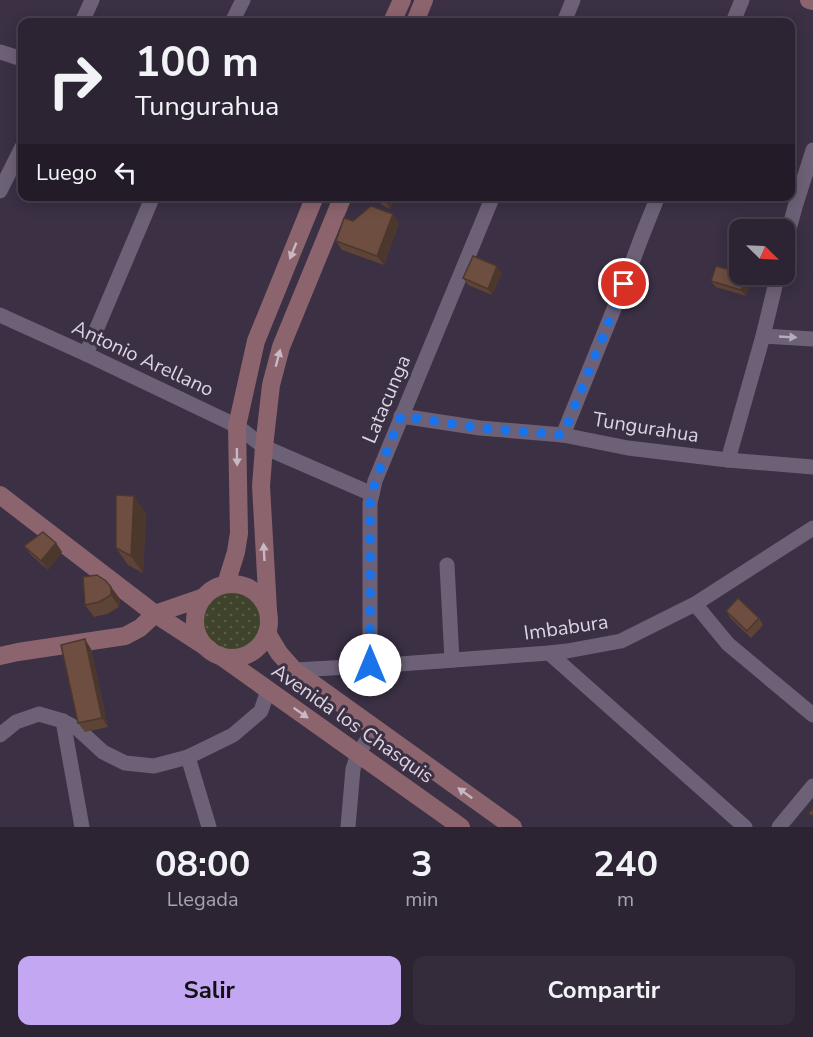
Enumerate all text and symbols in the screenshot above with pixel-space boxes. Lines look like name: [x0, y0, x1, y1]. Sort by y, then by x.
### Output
text: 100 m: [135, 34, 259, 91]
icon: right: [36, 42, 114, 120]
text: Tungurahua: [135, 88, 279, 125]
icon: left: [109, 156, 142, 189]
text: Luego: [36, 158, 97, 188]
north arrow: [729, 219, 795, 285]
map controls: [729, 219, 795, 285]
one-way arrow: [288, 242, 298, 260]
pin: [598, 258, 649, 309]
icon: arrive: [607, 267, 640, 300]
street label: Antonio Arellano: [68, 314, 218, 403]
one-way arrow: [778, 333, 797, 342]
one-way arrow: [273, 349, 283, 367]
street label: Latacunga: [356, 351, 417, 447]
street label: Tungurahua: [591, 406, 701, 449]
one-way arrow: [233, 448, 242, 467]
one-way arrow: [260, 542, 269, 561]
street label: Imbabura: [522, 608, 610, 647]
position arrow: [338, 633, 402, 697]
street label: Avenida los Chasquis: [266, 657, 439, 790]
one-way arrow: [292, 707, 308, 719]
one-way arrow: [458, 787, 474, 799]
text: 08:00: [155, 840, 250, 889]
text: 3: [411, 840, 433, 889]
text: 240: [593, 840, 658, 889]
text: Llegada: [167, 886, 239, 913]
text: min: [405, 886, 438, 913]
text: m: [617, 886, 634, 913]
button: Salir: [18, 956, 401, 1025]
button: Compartir: [413, 956, 795, 1025]

